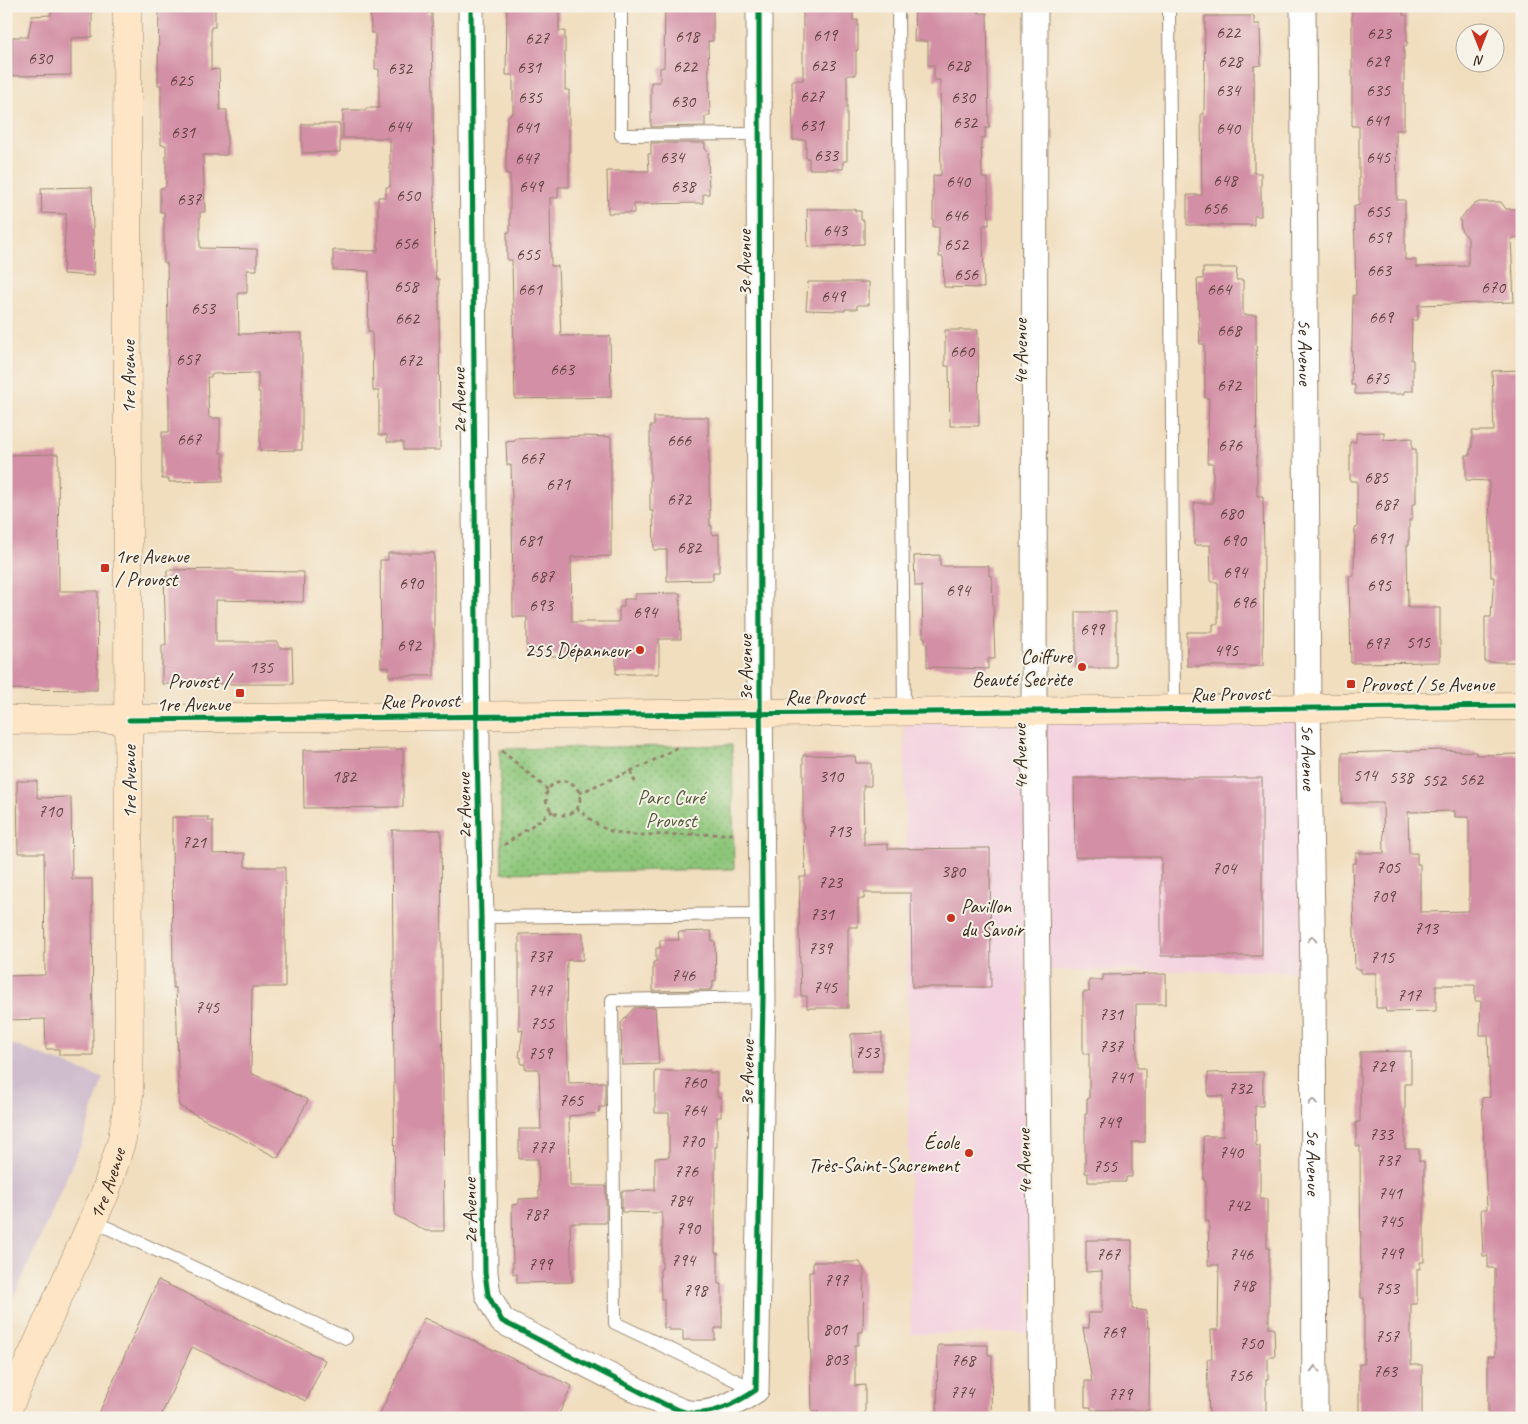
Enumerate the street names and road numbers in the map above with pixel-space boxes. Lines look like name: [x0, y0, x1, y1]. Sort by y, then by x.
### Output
street label: 3e Avenue: [732, 228, 757, 296]
street label: 4e Avenue: [1008, 317, 1033, 385]
street label: 5e Avenue: [1293, 319, 1318, 387]
street label: 1re Avenue: [116, 339, 141, 414]
street label: 2e Avenue: [446, 366, 472, 434]
street label: 3e Avenue: [733, 633, 758, 701]
street label: Rue Provost: [1190, 681, 1272, 707]
street label: Rue Provost: [785, 685, 867, 710]
street label: Rue Provost: [380, 688, 462, 714]
street label: 4e Avenue: [1007, 722, 1033, 790]
street label: 5e Avenue: [1296, 724, 1322, 792]
street label: 1re Avenue: [117, 744, 142, 819]
street label: 2e Avenue: [451, 771, 477, 839]
street label: 3e Avenue: [734, 1038, 760, 1106]
street label: 4e Avenue: [1011, 1127, 1037, 1195]
street label: 5e Avenue: [1301, 1129, 1327, 1197]
street label: 1re Avenue: [83, 1144, 131, 1223]
street label: 2e Avenue: [457, 1176, 483, 1244]

